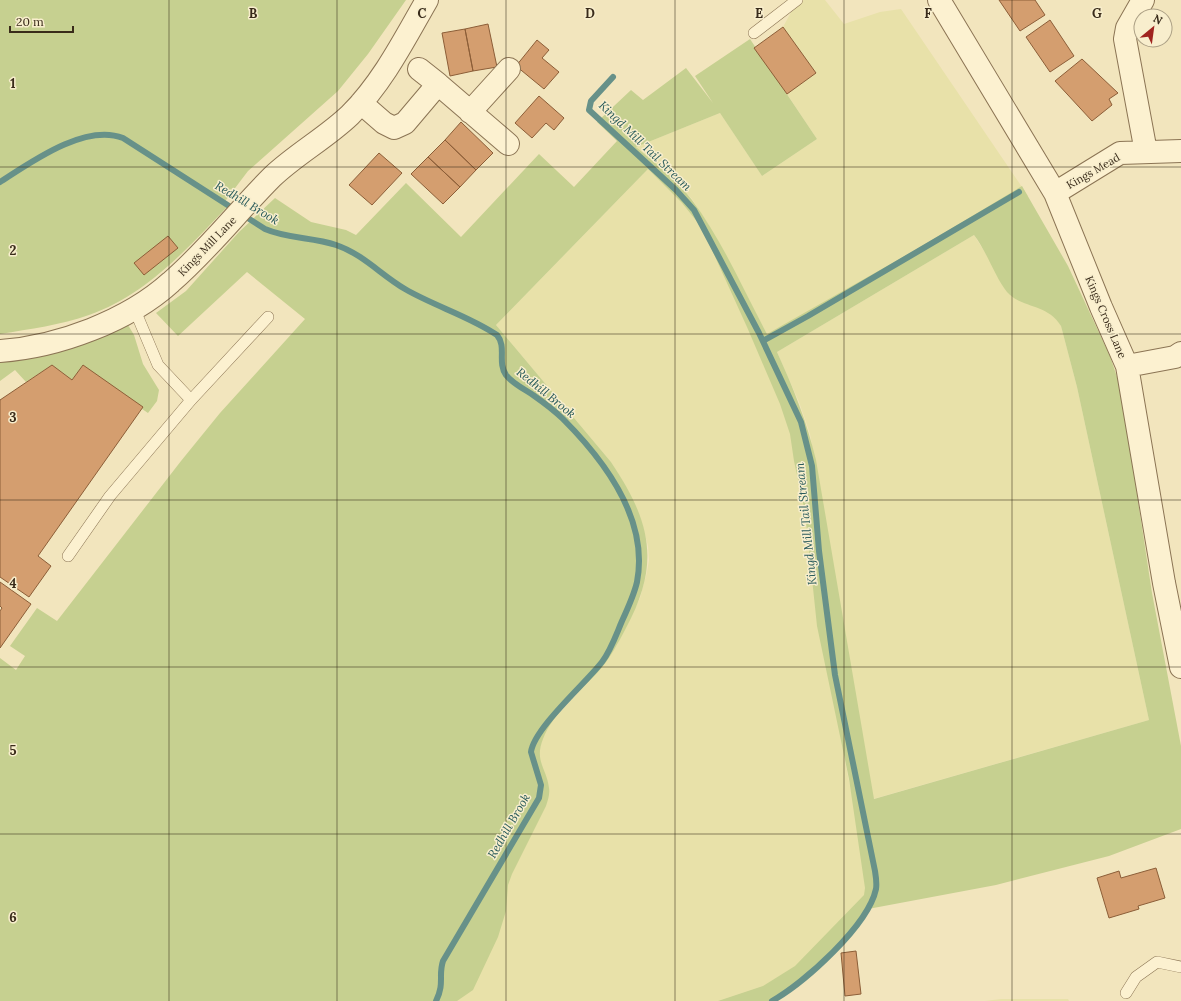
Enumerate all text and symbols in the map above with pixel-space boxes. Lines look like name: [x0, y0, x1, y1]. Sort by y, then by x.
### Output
text: B: [249, 5, 258, 22]
text: C: [418, 5, 427, 22]
text: D: [585, 5, 595, 22]
text: E: [755, 5, 763, 22]
text: F: [924, 5, 932, 22]
text: G: [1092, 5, 1102, 22]
scale bar: [10, 8, 73, 34]
north arrow: [1133, 8, 1173, 48]
text: N: [1151, 11, 1165, 28]
text: 20 m: [16, 14, 44, 29]
text: 1: [10, 75, 16, 92]
water label: Kingd Mill Tail Stream: [596, 98, 695, 194]
street label: Kings Mead: [1064, 150, 1123, 192]
water label: Redhill Brook: [213, 178, 282, 228]
street label: Kings Mill Lane: [175, 213, 239, 279]
text: 2: [10, 242, 17, 259]
street label: Kings Cross Lane: [1082, 274, 1130, 360]
water label: Redhill Brook: [514, 364, 579, 421]
text: 3: [9, 409, 17, 426]
water label: Kingd Mill Tail Stream: [792, 462, 819, 586]
text: 4: [9, 575, 17, 592]
text: 5: [9, 742, 17, 759]
water label: Redhill Brook: [484, 791, 533, 861]
text: 6: [9, 909, 17, 926]

